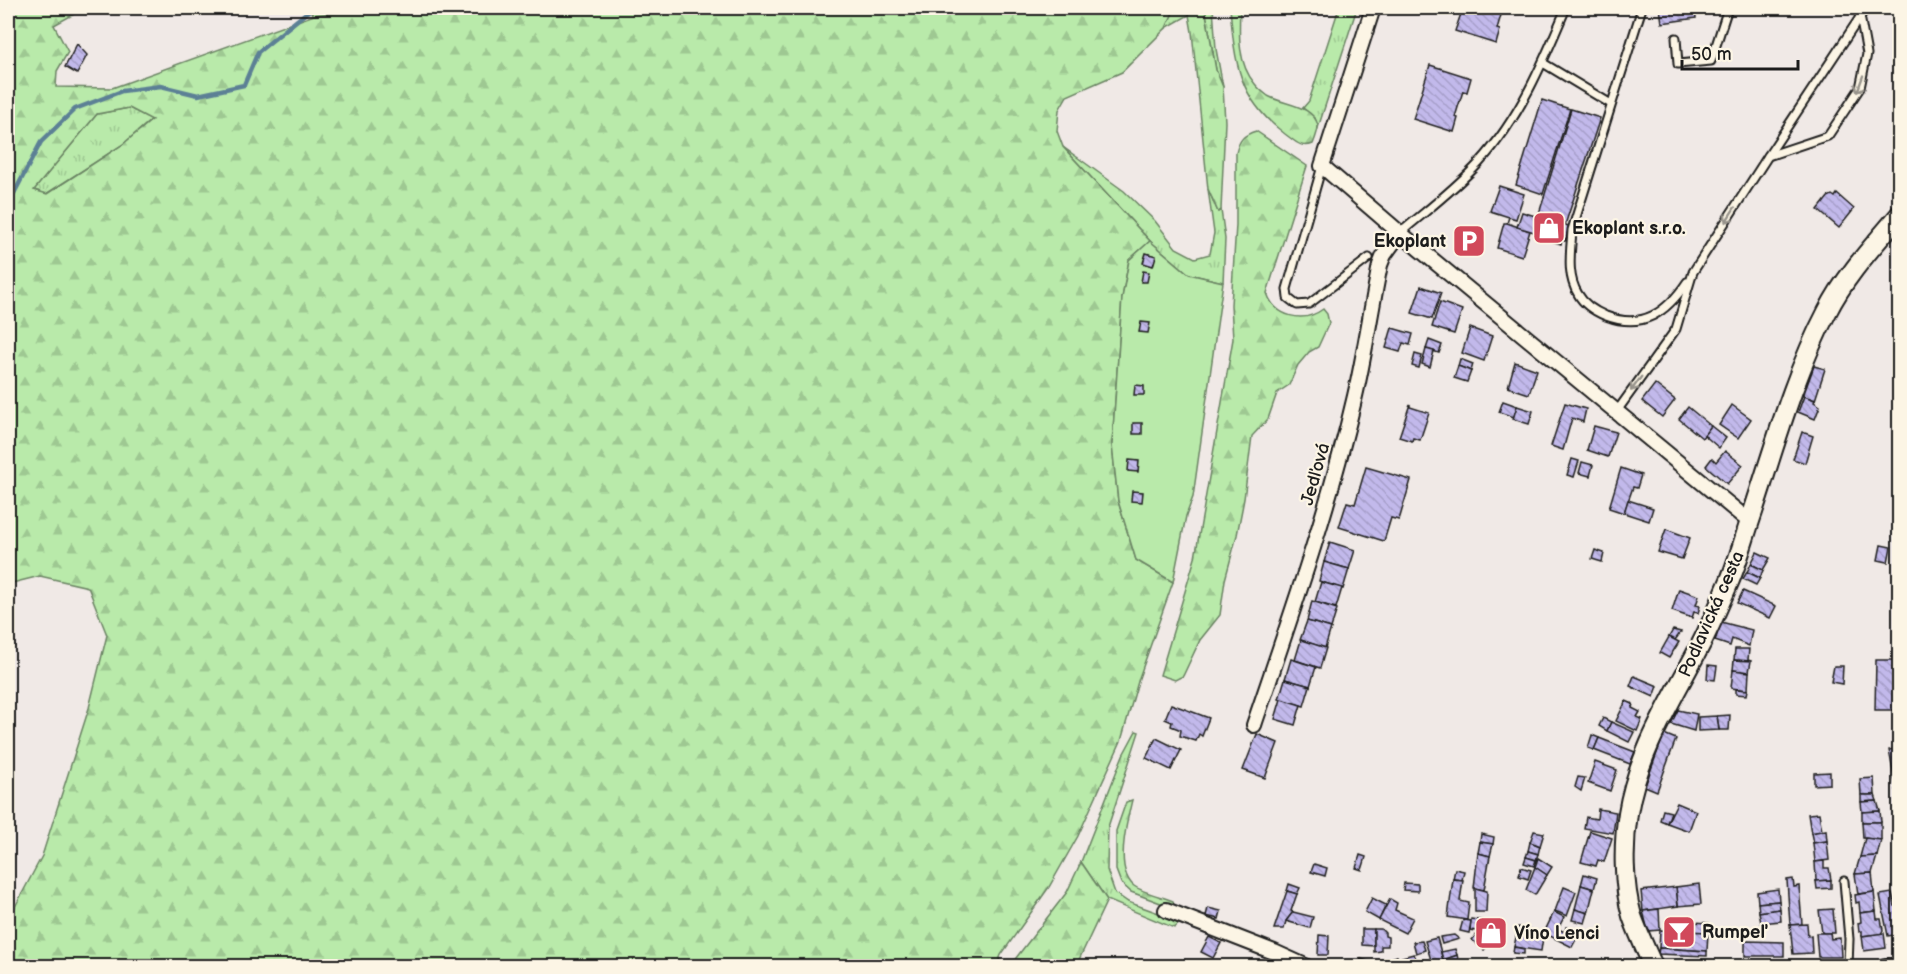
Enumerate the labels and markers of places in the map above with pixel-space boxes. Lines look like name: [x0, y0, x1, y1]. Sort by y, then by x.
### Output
shop icon: Ekoplant s.r.o.: [1531, 210, 1567, 246]
place label: Ekoplant s.r.o.: [1572, 218, 1686, 239]
parking icon: Ekoplant: [1451, 223, 1487, 259]
place label: Ekoplant: [1374, 231, 1446, 252]
bar icon: Rumpeľ: [1661, 914, 1697, 950]
shop icon: Víno Lenci: [1473, 915, 1509, 951]
place label: Rumpeľ: [1702, 922, 1768, 943]
place label: Víno Lenci: [1514, 923, 1599, 944]

